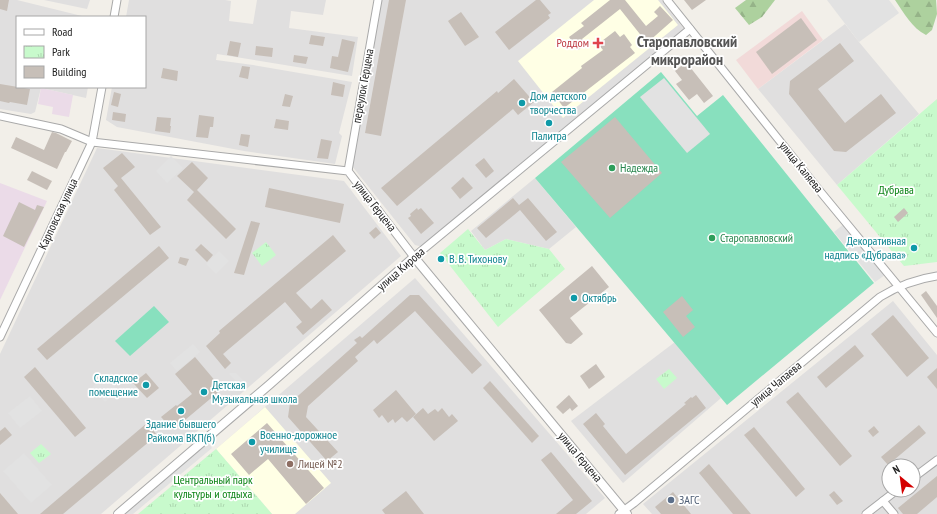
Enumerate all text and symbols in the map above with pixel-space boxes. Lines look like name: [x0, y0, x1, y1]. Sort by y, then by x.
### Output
legend: [16, 16, 146, 88]
text: Road: [52, 24, 72, 39]
district label: Старопавловский микрорайон: [637, 31, 737, 69]
place label: Роддом: [557, 35, 589, 50]
marker: Роддом: [592, 37, 604, 49]
text: Park: [52, 44, 70, 59]
street label: переулок Герцена: [349, 47, 376, 124]
text: Building: [52, 64, 87, 79]
place label: Дом детского творчества: [530, 88, 587, 117]
marker: Дом детского творчества: [517, 98, 527, 108]
marker: Палитра: [544, 118, 554, 128]
place label: Палитра: [531, 128, 567, 143]
street label: улица Каляева: [776, 138, 827, 196]
place label: Надежда: [620, 160, 658, 175]
marker: Надежда: [607, 163, 617, 173]
street label: Карповская улица: [35, 176, 81, 252]
street label: улица Герцена: [351, 177, 400, 234]
park label: Дубрава: [878, 182, 914, 197]
place label: Старопавловский: [720, 230, 793, 245]
marker: Старопавловский: [707, 233, 717, 243]
place label: Декоративная надпись «Дубрава»: [824, 233, 906, 262]
marker: Декоративная надпись «Дубрава»: [909, 243, 919, 253]
street label: улица Кирова: [374, 244, 428, 293]
place label: В. В. Тихонову: [449, 251, 507, 266]
marker: В. В. Тихонову: [436, 254, 446, 264]
place label: Октябрь: [582, 290, 617, 305]
marker: Октябрь: [569, 293, 579, 303]
street label: улица Чапаева: [747, 358, 805, 409]
place label: Складское помещение: [89, 370, 138, 399]
place label: Детская Музыкальная школа: [212, 377, 298, 406]
marker: Складское помещение: [141, 380, 151, 390]
marker: Детская Музыкальная школа: [199, 387, 209, 397]
marker: Здание бывшего Райкома ВКП(б): [176, 406, 186, 416]
place label: Здание бывшего Райкома ВКП(б): [146, 416, 216, 445]
place label: Военно-дорожное училище: [260, 427, 337, 456]
street label: улица Герцена: [555, 429, 606, 485]
marker: Военно-дорожное училище: [247, 437, 257, 447]
place label: Лицей №2: [297, 456, 343, 471]
north arrow: [881, 458, 921, 498]
marker: Лицей №2: [285, 459, 295, 469]
text: N: [890, 462, 902, 477]
park label: Центральный парк культуры и отдыха: [173, 472, 253, 501]
place label: ЗАГС: [679, 492, 700, 507]
marker: ЗАГС: [666, 495, 676, 505]

